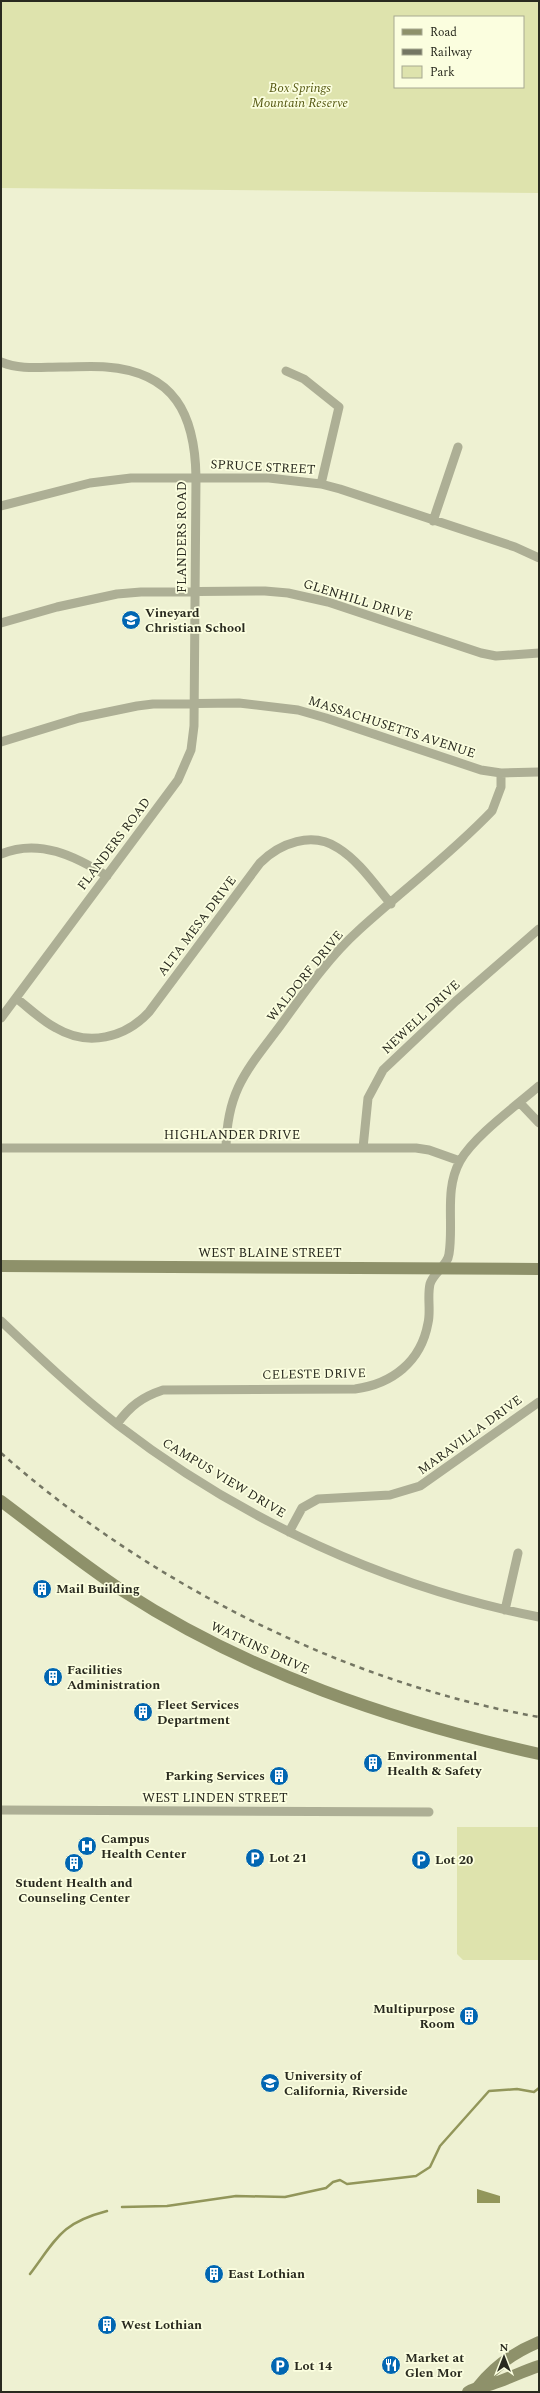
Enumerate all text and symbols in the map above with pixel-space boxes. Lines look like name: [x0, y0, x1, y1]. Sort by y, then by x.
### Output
legend: [394, 16, 524, 88]
text: Road: [430, 23, 457, 42]
text: Railway: [430, 43, 473, 62]
text: Park: [430, 63, 455, 82]
park label: Box Springs Mountain Reserve: [252, 78, 348, 113]
street label: SPRUCE STREET: [210, 454, 316, 480]
street label: FLANDERS ROAD: [172, 481, 192, 593]
street label: GLENHILL DRIVE: [301, 574, 415, 626]
place label: Vineyard Christian School: [145, 603, 246, 638]
school or university icon: Vineyard Christian School: [120, 609, 142, 631]
street label: MASSACHUSETTS AVENUE: [306, 690, 478, 764]
street label: FLANDERS ROAD: [72, 793, 156, 895]
street label: ALTA MESA DRIVE: [153, 872, 241, 980]
street label: WALDORF DRIVE: [262, 926, 348, 1026]
street label: NEWELL DRIVE: [377, 975, 465, 1059]
street label: HIGHLANDER DRIVE: [164, 1125, 300, 1145]
street label: WEST BLAINE STREET: [198, 1243, 342, 1263]
street label: CELESTE DRIVE: [262, 1363, 366, 1385]
street label: MARAVILLA DRIVE: [414, 1390, 526, 1480]
street label: CAMPUS VIEW DRIVE: [158, 1433, 290, 1523]
building icon: Mail Building: [31, 1578, 53, 1600]
place label: Mail Building: [56, 1579, 140, 1599]
street label: WATKINS DRIVE: [207, 1616, 313, 1680]
place label: Facilities Administration: [67, 1660, 160, 1695]
building icon: Facilities Administration: [42, 1666, 64, 1688]
place label: Fleet Services Department: [157, 1695, 239, 1730]
building icon: Fleet Services Department: [132, 1701, 154, 1723]
place label: Environmental Health & Safety: [387, 1746, 482, 1781]
building icon: Environmental Health & Safety: [362, 1752, 384, 1774]
building icon: Parking Services: [268, 1765, 290, 1787]
place label: Parking Services: [165, 1766, 265, 1786]
street label: WEST LINDEN STREET: [142, 1788, 288, 1808]
place label: Campus Health Center: [101, 1829, 187, 1864]
hospital icon: Campus Health Center: [76, 1835, 98, 1857]
parking icon: Lot 21: [244, 1847, 266, 1869]
place label: Lot 21: [269, 1848, 307, 1868]
parking icon: Lot 20: [410, 1849, 432, 1871]
place label: Lot 20: [435, 1850, 473, 1870]
building icon: Student Health and Counseling Center: [63, 1852, 85, 1874]
place label: Student Health and Counseling Center: [15, 1873, 133, 1908]
place label: Multipurpose Room: [373, 1999, 455, 2034]
building icon: Multipurpose Room: [458, 2005, 480, 2027]
place label: University of California, Riverside: [284, 2066, 408, 2101]
school or university icon: University of California, Riverside: [259, 2072, 281, 2094]
building icon: East Lothian: [203, 2263, 225, 2285]
place label: East Lothian: [228, 2264, 305, 2284]
building icon: West Lothian: [96, 2314, 118, 2336]
place label: West Lothian: [121, 2315, 202, 2335]
north arrow: [484, 2337, 524, 2377]
text: N: [500, 2339, 509, 2356]
place label: Market at Glen Mor: [405, 2348, 464, 2383]
restaurant icon: Market at Glen Mor: [380, 2354, 402, 2376]
parking icon: Lot 14: [269, 2355, 291, 2377]
place label: Lot 14: [294, 2356, 333, 2376]

